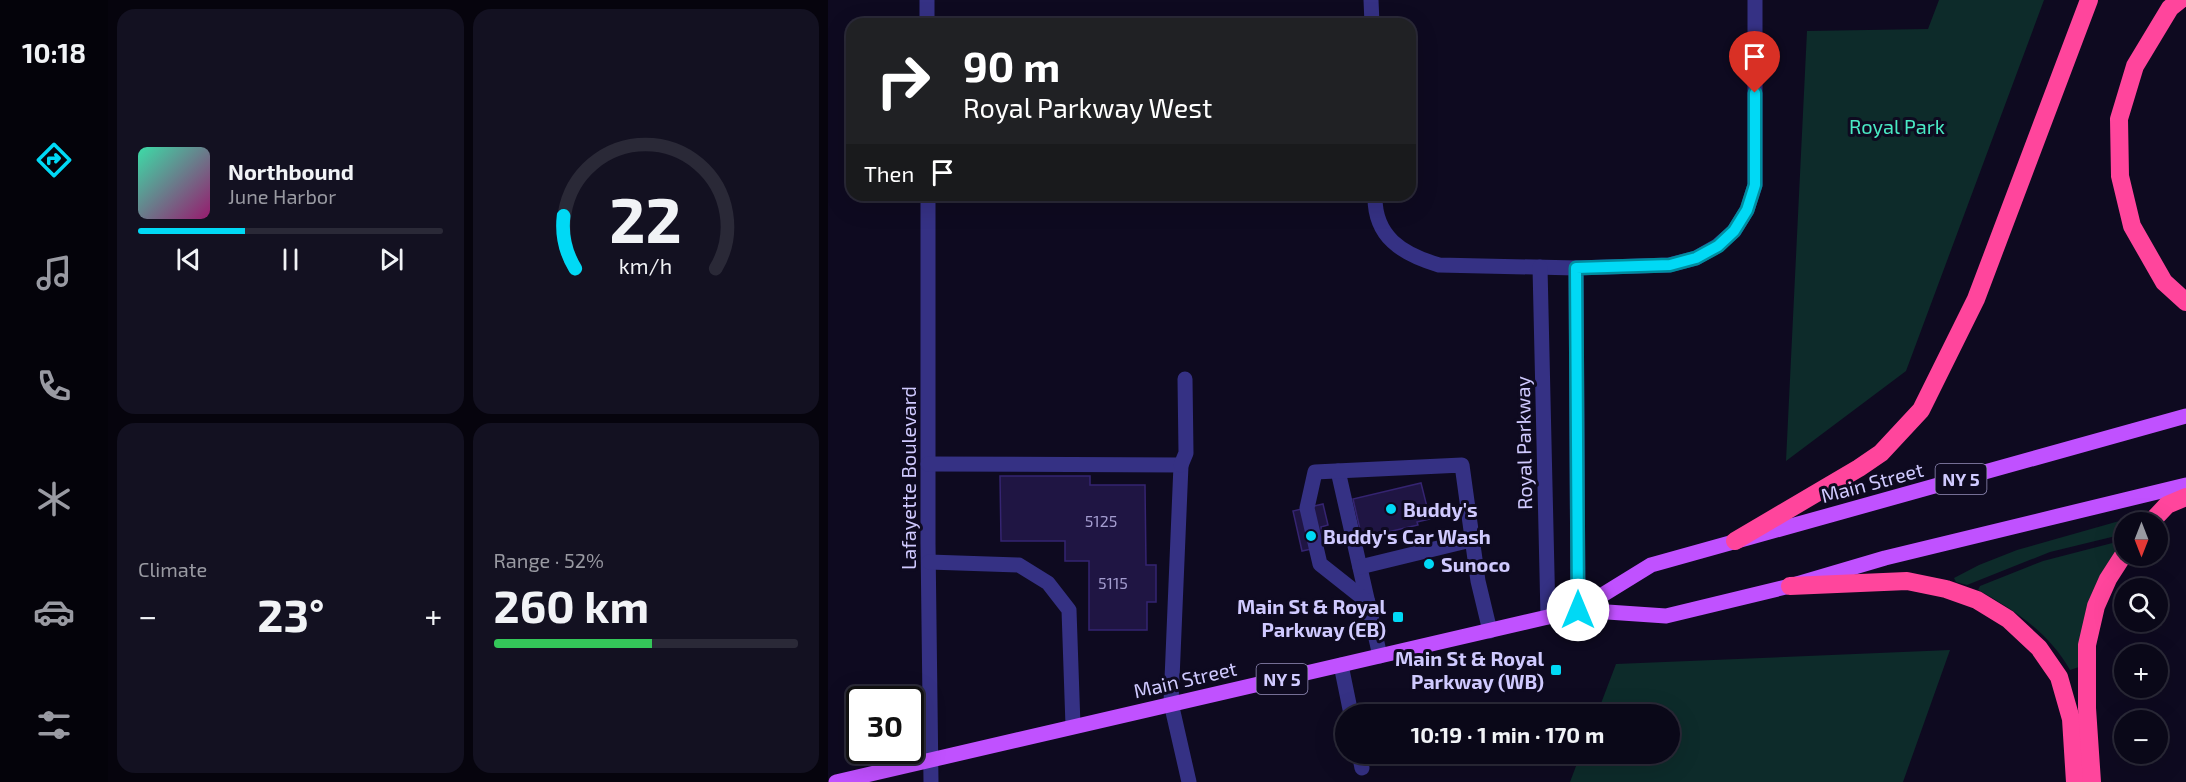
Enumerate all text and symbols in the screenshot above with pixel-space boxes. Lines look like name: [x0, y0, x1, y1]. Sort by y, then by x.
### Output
pin: [1729, 31, 1780, 93]
text: 10:18: [22, 36, 86, 68]
text: 90 m: [963, 40, 1060, 90]
icon: arrive: [1738, 40, 1771, 73]
icon: right: [864, 42, 942, 120]
text: Royal Parkway West: [963, 91, 1212, 123]
park label: Royal Park: [1849, 114, 1945, 138]
icon: directions: [33, 139, 75, 181]
icon: arrive: [926, 156, 959, 189]
text: Northbound: [228, 158, 354, 184]
text: Then: [864, 160, 914, 186]
text: 22: [609, 181, 682, 256]
text: June Harbor: [228, 184, 336, 208]
icon: previous: [172, 243, 205, 276]
icon: pause: [274, 243, 307, 276]
icon: next: [375, 243, 408, 276]
icon: music: [33, 252, 75, 294]
text: km/h: [619, 253, 672, 278]
icon: phone: [33, 365, 75, 407]
street label: Royal Parkway: [1510, 376, 1536, 510]
street label: Lafayette Boulevard: [896, 386, 920, 570]
street label: Main Street: [1818, 457, 1926, 507]
road number: NY 5: [1936, 464, 1986, 494]
icon: climate: [33, 478, 75, 520]
place label: Buddy's: [1403, 497, 1478, 522]
marker: Buddy's: [1384, 502, 1398, 516]
house number: 5125: [1085, 511, 1117, 530]
north arrow: [2114, 512, 2168, 566]
map controls: [2114, 512, 2168, 764]
place label: Buddy's Car Wash: [1323, 524, 1491, 549]
marker: Buddy's Car Wash: [1304, 529, 1318, 543]
text: Range · 52%: [494, 548, 604, 572]
place label: Sunoco: [1441, 552, 1510, 576]
text: Climate: [138, 557, 207, 581]
marker: Sunoco: [1422, 557, 1436, 571]
house number: 5115: [1098, 573, 1128, 592]
text: 260 km: [494, 578, 649, 632]
position arrow: [1546, 578, 1610, 642]
button: search: [2114, 578, 2168, 632]
text: 23°: [257, 587, 324, 641]
icon: car: [33, 591, 75, 633]
place label: Main St & Royal Parkway (EB): [1237, 594, 1386, 642]
text: −: [138, 595, 157, 635]
text: +: [424, 595, 442, 635]
marker: Main St & Royal Parkway (EB): [1391, 610, 1405, 624]
button: +: [2114, 644, 2168, 698]
place label: Main St & Royal Parkway (WB): [1395, 646, 1544, 694]
street label: Main Street: [1131, 655, 1239, 703]
marker: Main St & Royal Parkway (WB): [1549, 663, 1563, 677]
road number: NY 5: [1256, 664, 1308, 694]
speed limit sign: 30: [846, 686, 924, 764]
icon: filters: [33, 704, 75, 746]
button: −: [2114, 710, 2168, 764]
text: 10:19 · 1 min · 170 m: [1411, 721, 1604, 747]

